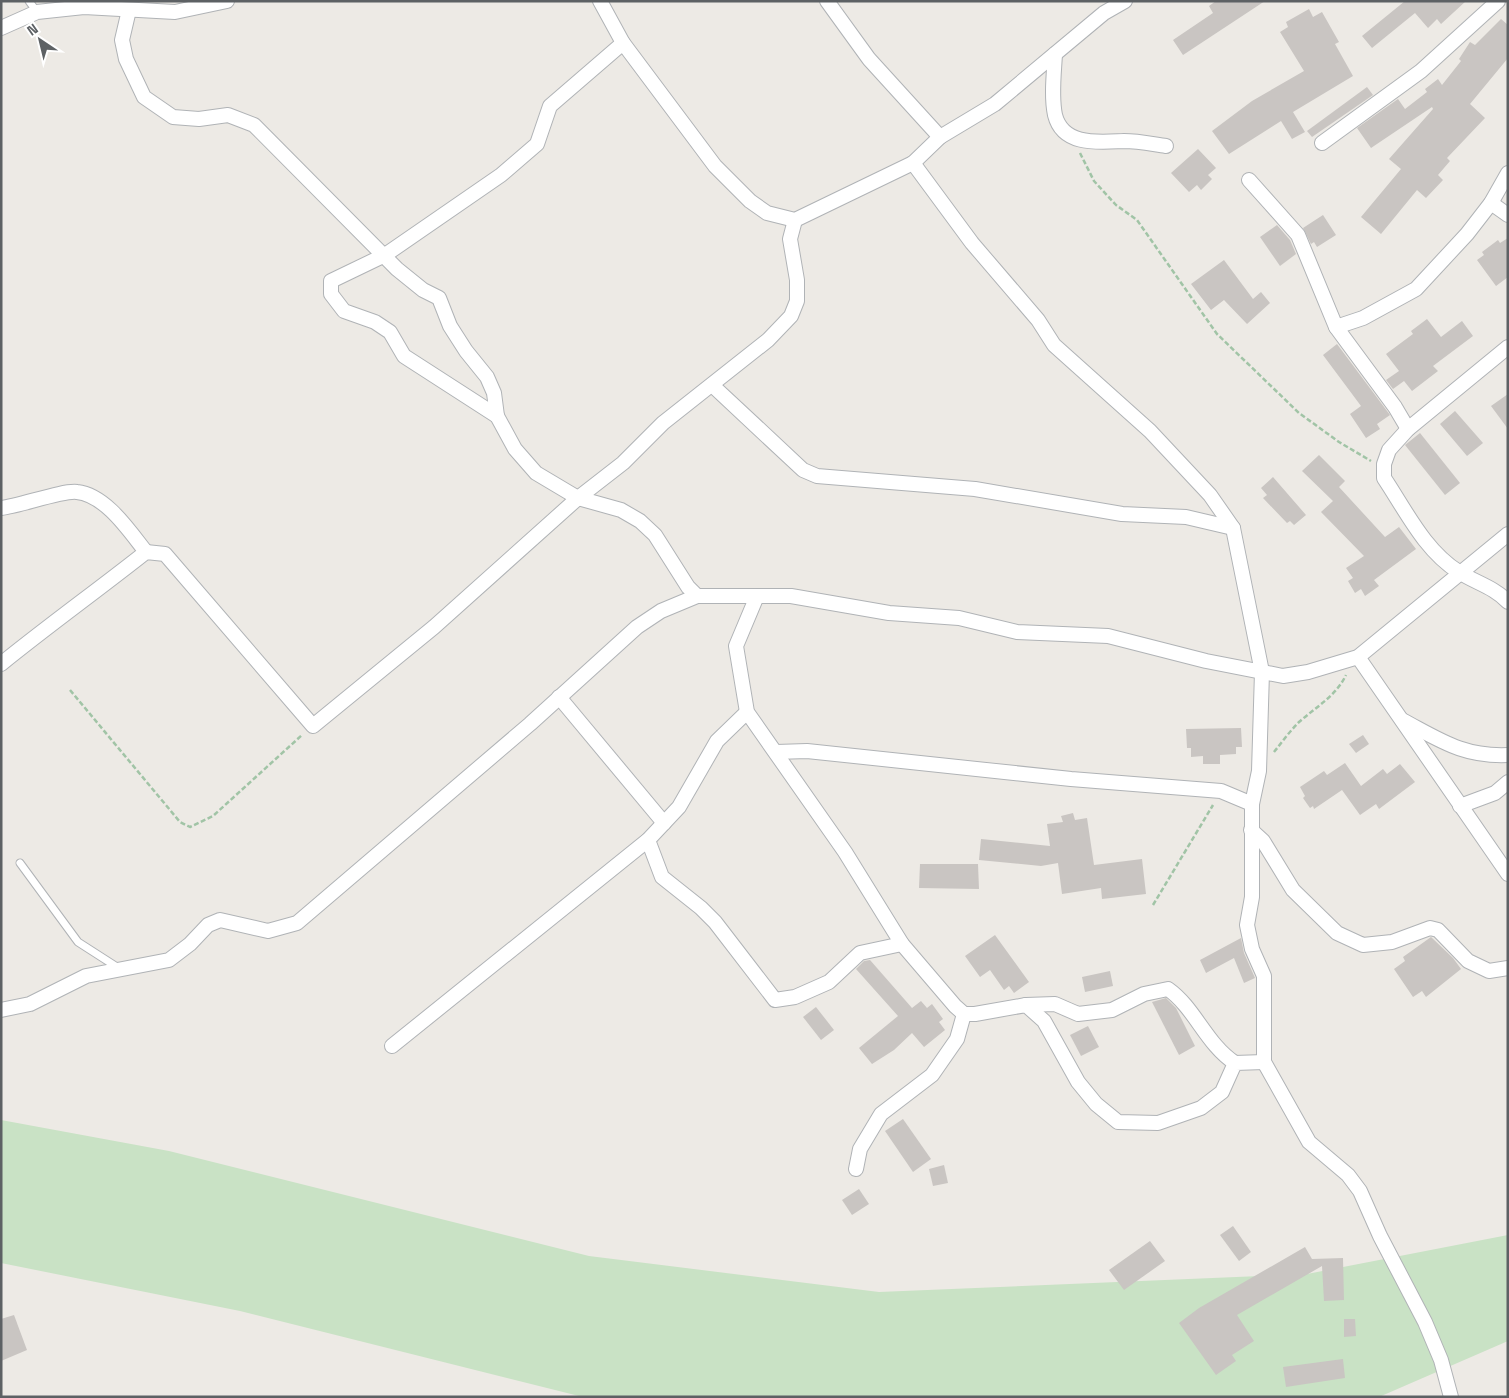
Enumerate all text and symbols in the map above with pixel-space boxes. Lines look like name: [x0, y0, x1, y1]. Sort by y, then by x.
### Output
north arrow: [15, 15, 65, 65]
text: N: [24, 19, 42, 39]

